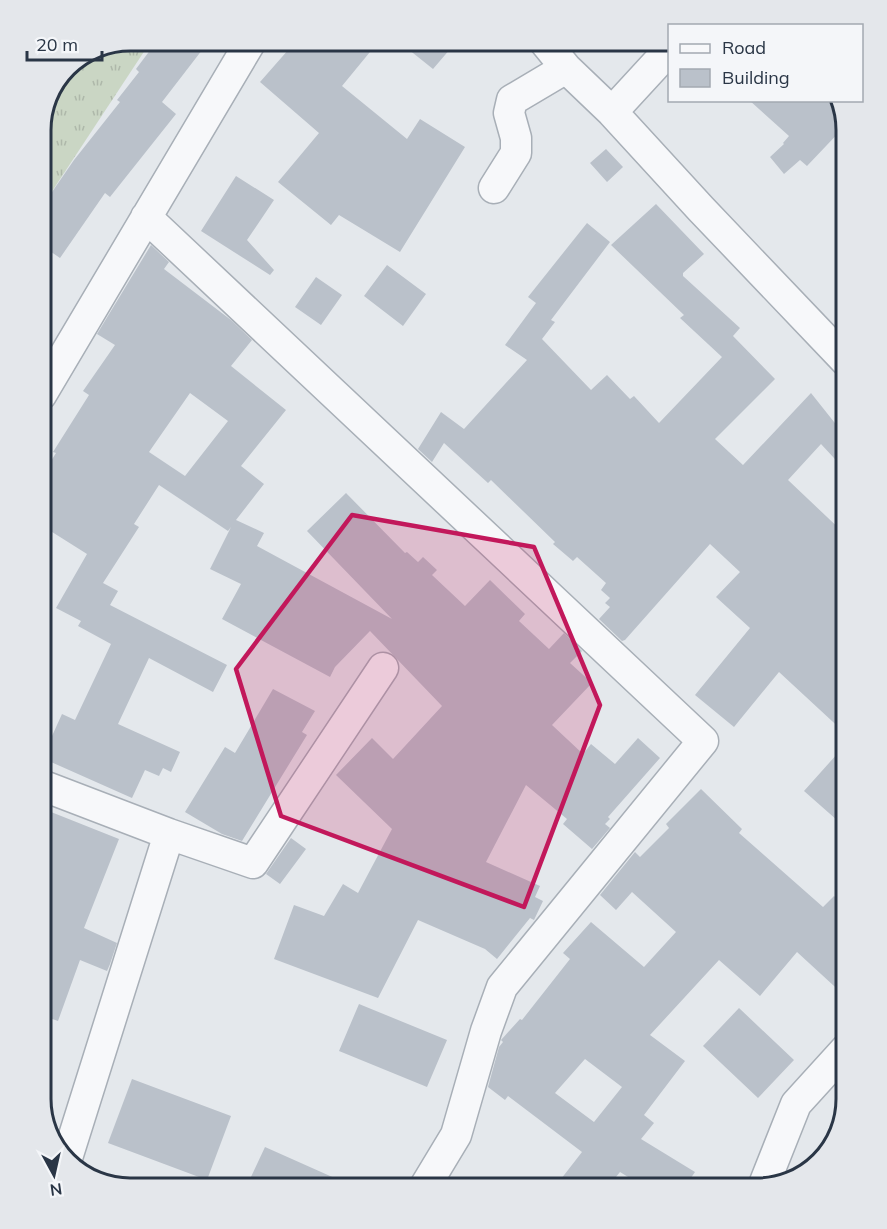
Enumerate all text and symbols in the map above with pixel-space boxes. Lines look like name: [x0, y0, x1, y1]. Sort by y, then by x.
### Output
scale bar: [27, 24, 102, 62]
legend: [668, 24, 863, 102]
text: 20 m: [36, 33, 78, 56]
text: Road: [722, 36, 766, 59]
text: Building: [722, 66, 790, 89]
north arrow: [24, 1145, 84, 1205]
text: N: [49, 1179, 63, 1201]

